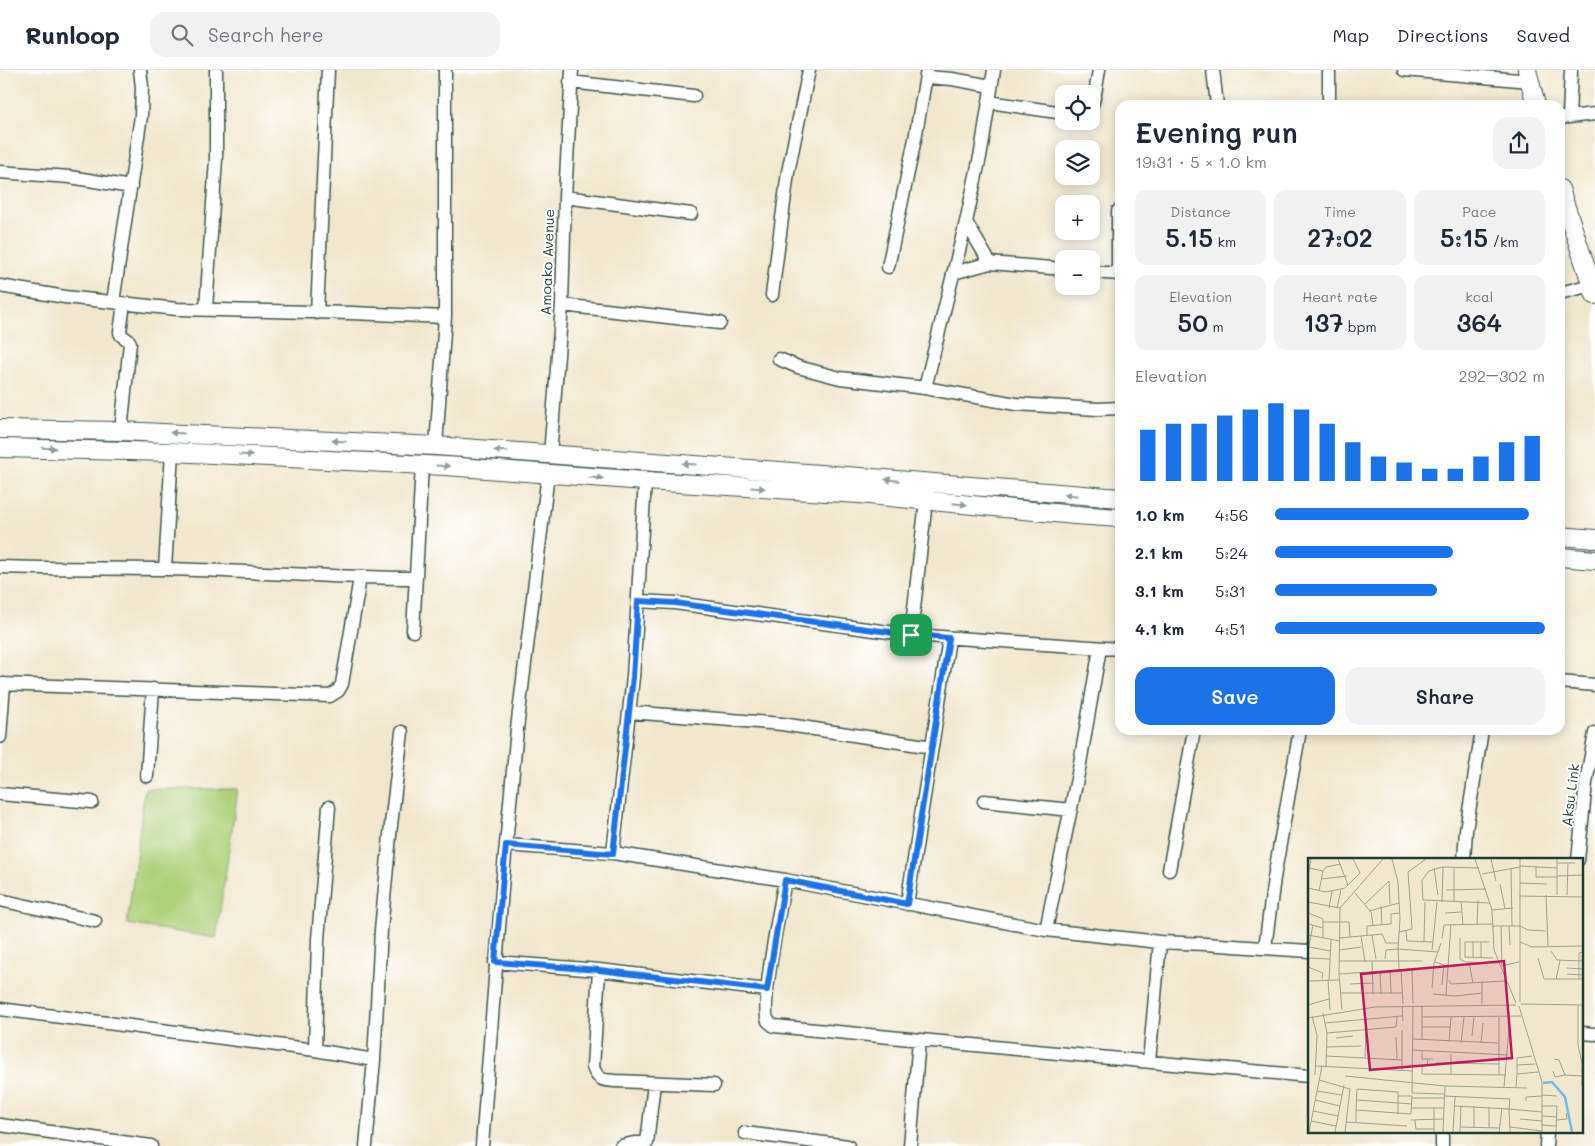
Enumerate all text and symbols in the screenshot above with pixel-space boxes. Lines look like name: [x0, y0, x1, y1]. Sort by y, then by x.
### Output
search box: [150, 12, 500, 57]
text: Runloop: [25, 19, 120, 50]
icon: search: [168, 21, 196, 49]
text: Search here: [208, 22, 323, 47]
text: Map: [1332, 23, 1369, 47]
text: Directions: [1397, 23, 1489, 47]
text: Saved: [1517, 23, 1570, 47]
map controls: [1055, 85, 1100, 295]
button: locate: [1055, 85, 1100, 130]
text: Evening run: [1135, 114, 1298, 150]
button: share: [1493, 117, 1545, 169]
button: layers: [1055, 140, 1100, 185]
text: 19:31 · 5 × 1.0 km: [1135, 151, 1267, 172]
button: +: [1055, 195, 1100, 240]
text: Distance: [1171, 202, 1231, 221]
text: Time: [1324, 202, 1356, 221]
text: Pace: [1462, 202, 1496, 221]
street label: Amoako Avenue: [536, 208, 558, 316]
text: 5.15: [1165, 221, 1213, 253]
text: 27:02: [1307, 221, 1373, 253]
text: 5:15: [1440, 221, 1488, 253]
text: km: [1213, 232, 1236, 251]
text: /km: [1488, 232, 1519, 251]
button: −: [1055, 250, 1100, 295]
text: Elevation: [1169, 287, 1232, 306]
text: Heart rate: [1302, 287, 1378, 306]
text: kcal: [1465, 287, 1493, 306]
text: 50: [1178, 306, 1208, 338]
text: 137: [1303, 306, 1343, 338]
text: 364: [1457, 306, 1502, 338]
text: m: [1208, 317, 1224, 336]
text: bpm: [1343, 317, 1377, 336]
text: Elevation: [1135, 365, 1207, 386]
text: 292–302 m: [1459, 365, 1545, 386]
one-way arrow: [168, 429, 184, 437]
one-way arrow: [331, 437, 347, 445]
one-way arrow: [41, 445, 57, 453]
one-way arrow: [493, 447, 509, 455]
one-way arrow: [238, 452, 254, 460]
one-way arrow: [681, 460, 697, 468]
one-way arrow: [436, 462, 452, 470]
one-way arrow: [588, 474, 604, 482]
one-way arrow: [884, 475, 900, 483]
one-way arrow: [751, 485, 767, 493]
one-way arrow: [1063, 491, 1079, 499]
one-way arrow: [952, 500, 968, 508]
text: 1.0 km: [1135, 504, 1184, 525]
text: 4:56: [1215, 504, 1248, 525]
text: 2.1 km: [1135, 542, 1183, 563]
text: 5:24: [1215, 542, 1248, 563]
text: 3.1 km: [1135, 580, 1184, 601]
text: 5:31: [1215, 580, 1246, 601]
pin: [890, 614, 932, 656]
text: 4.1 km: [1135, 618, 1184, 639]
text: 4:51: [1215, 618, 1246, 639]
icon: arrive: [897, 621, 925, 649]
button: Save: [1135, 667, 1335, 725]
button: Share: [1345, 667, 1545, 725]
street label: Aksu Link: [1557, 763, 1583, 827]
inset map: [1308, 858, 1582, 1134]

